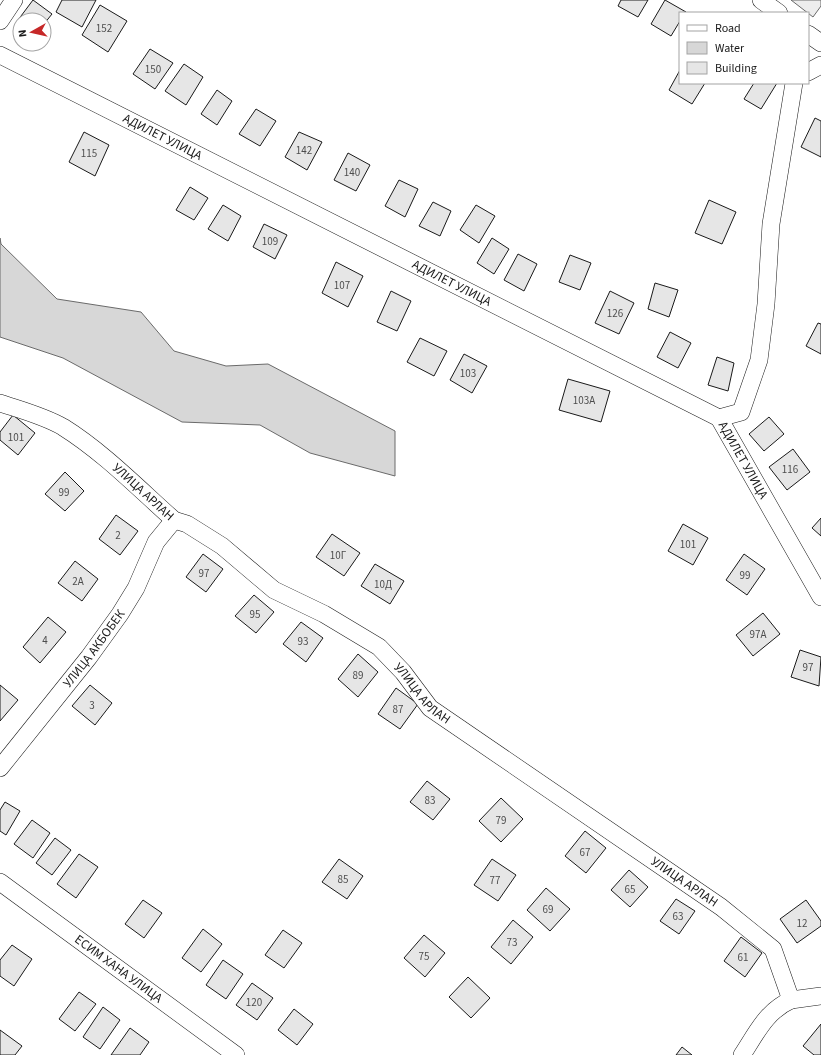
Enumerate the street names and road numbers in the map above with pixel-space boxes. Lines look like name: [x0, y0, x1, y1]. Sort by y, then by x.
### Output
street label: АДИЛЕТ УЛИЦА: [120, 109, 206, 165]
street label: АДИЛЕТ УЛИЦА: [409, 255, 495, 311]
street label: АДИЛЕТ УЛИЦА: [714, 418, 773, 503]
street label: УЛИЦА АРЛАН: [108, 459, 178, 525]
street label: УЛИЦА АКБОБЕК: [59, 606, 130, 691]
street label: УЛИЦА АРЛАН: [390, 659, 454, 728]
street label: УЛИЦА АРЛАН: [647, 853, 722, 911]
street label: ЕСИМ ХАНА УЛИЦА: [71, 931, 167, 1008]

